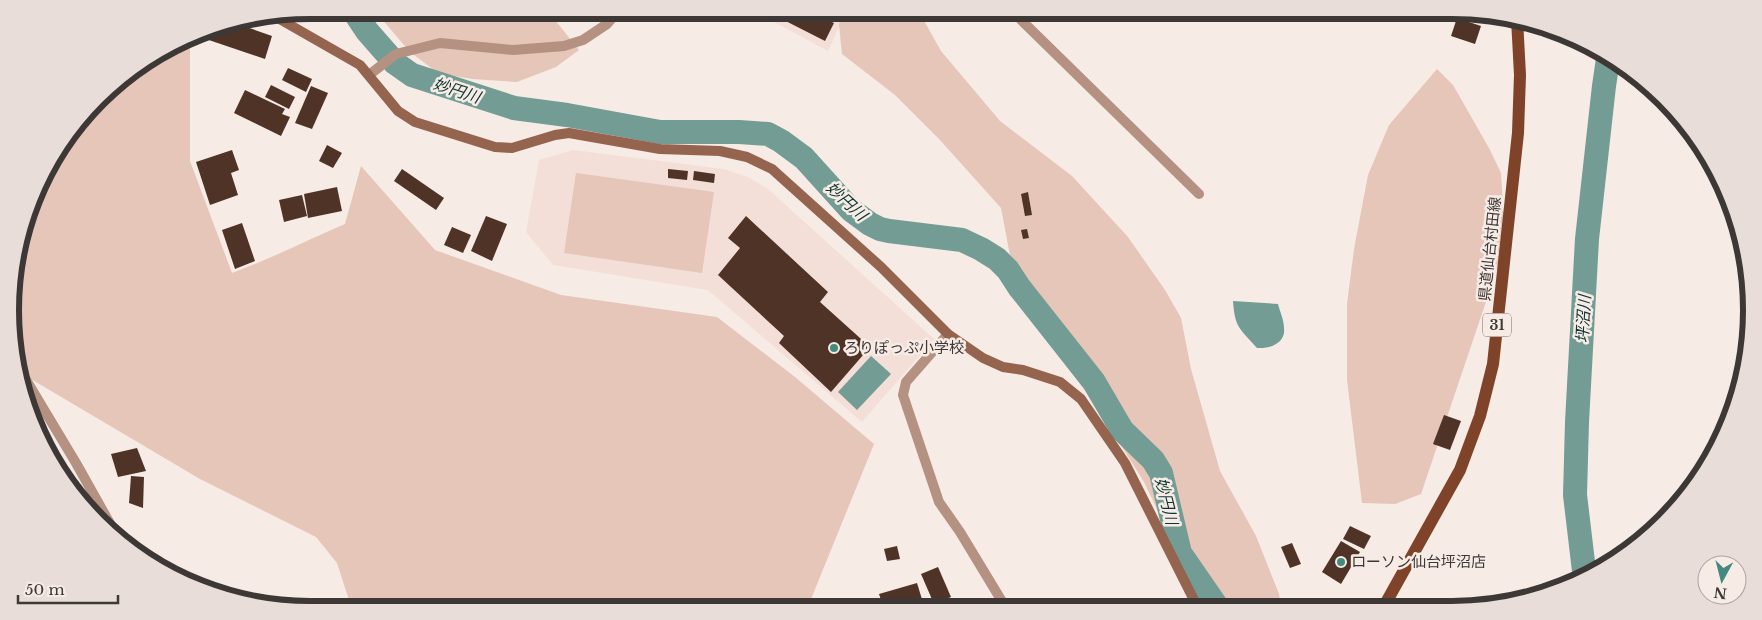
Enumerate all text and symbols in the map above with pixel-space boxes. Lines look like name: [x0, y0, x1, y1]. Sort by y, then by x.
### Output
water label: 妙円川: [431, 73, 485, 108]
water label: 妙円川: [823, 177, 873, 226]
street label: 県道仙台村田線: [1475, 196, 1504, 302]
water label: 坪沼川: [1572, 293, 1594, 343]
road number: 31: [1483, 314, 1511, 336]
place label: ろりぽっぷ小学校: [844, 338, 964, 357]
marker: ろりぽっぷ小学校: [828, 342, 840, 354]
water label: 妙円川: [1151, 475, 1183, 529]
place label: ローソン仙台坪沼店: [1351, 552, 1486, 571]
north arrow: [1697, 555, 1747, 605]
marker: ローソン仙台坪沼店: [1335, 556, 1347, 568]
scale bar: [18, 572, 118, 604]
text: 50 m: [25, 580, 65, 599]
text: N: [1713, 583, 1728, 603]

